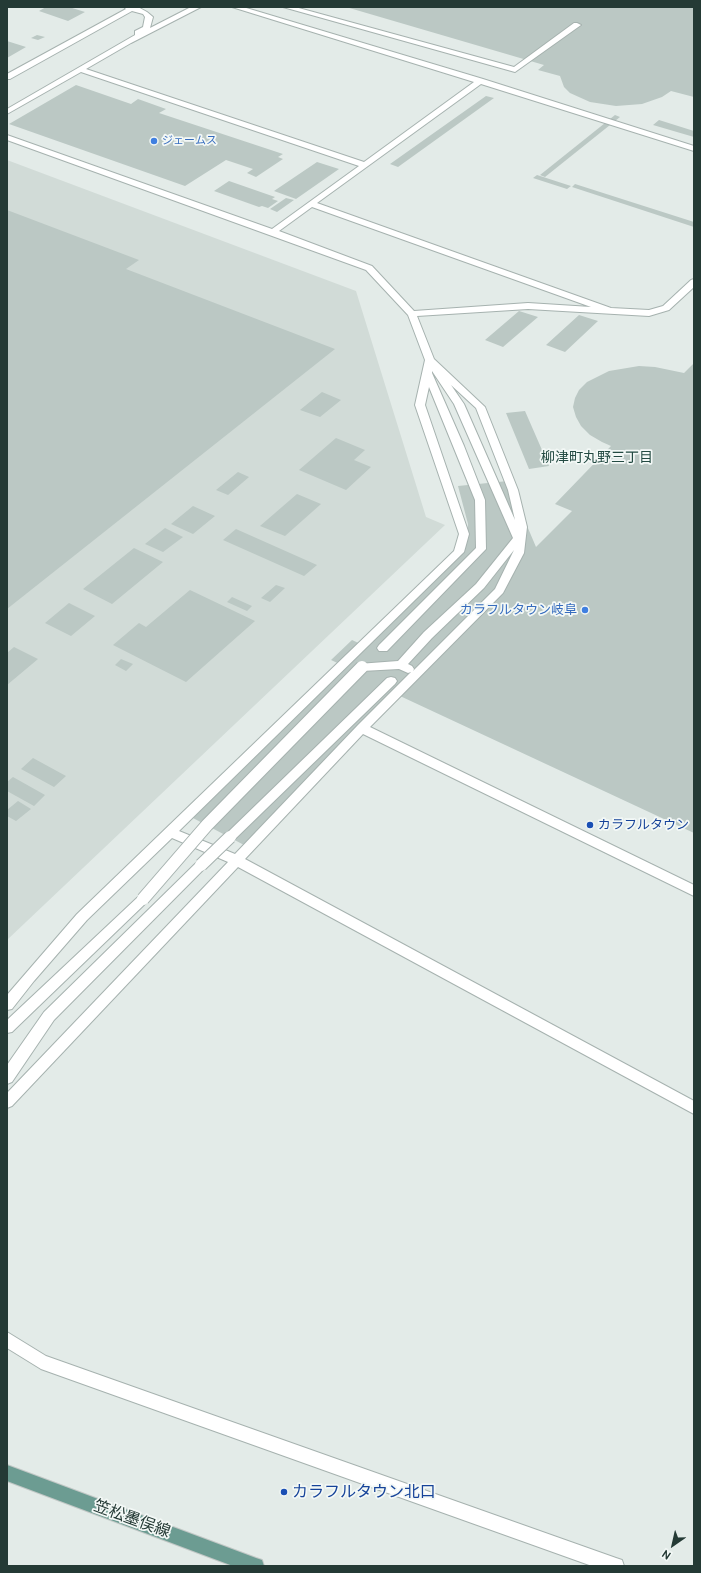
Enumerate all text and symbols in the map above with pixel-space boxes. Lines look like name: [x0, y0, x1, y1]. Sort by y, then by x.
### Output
place label: ジェームス: [162, 134, 217, 148]
marker: ジェームス: [149, 136, 159, 146]
district label: 柳津町丸野三丁目: [541, 450, 653, 466]
place label: カラフルタウン岐阜: [460, 602, 577, 618]
marker: カラフルタウン岐阜: [580, 605, 590, 615]
place label: カラフルタウン: [598, 817, 689, 833]
marker: カラフルタウン: [585, 820, 595, 830]
place label: カラフルタウン北口: [292, 1482, 436, 1502]
marker: カラフルタウン北口: [279, 1487, 289, 1497]
street label: 笠松墨俣線: [91, 1496, 173, 1542]
north arrow: [653, 1525, 693, 1565]
text: N: [659, 1547, 673, 1563]

